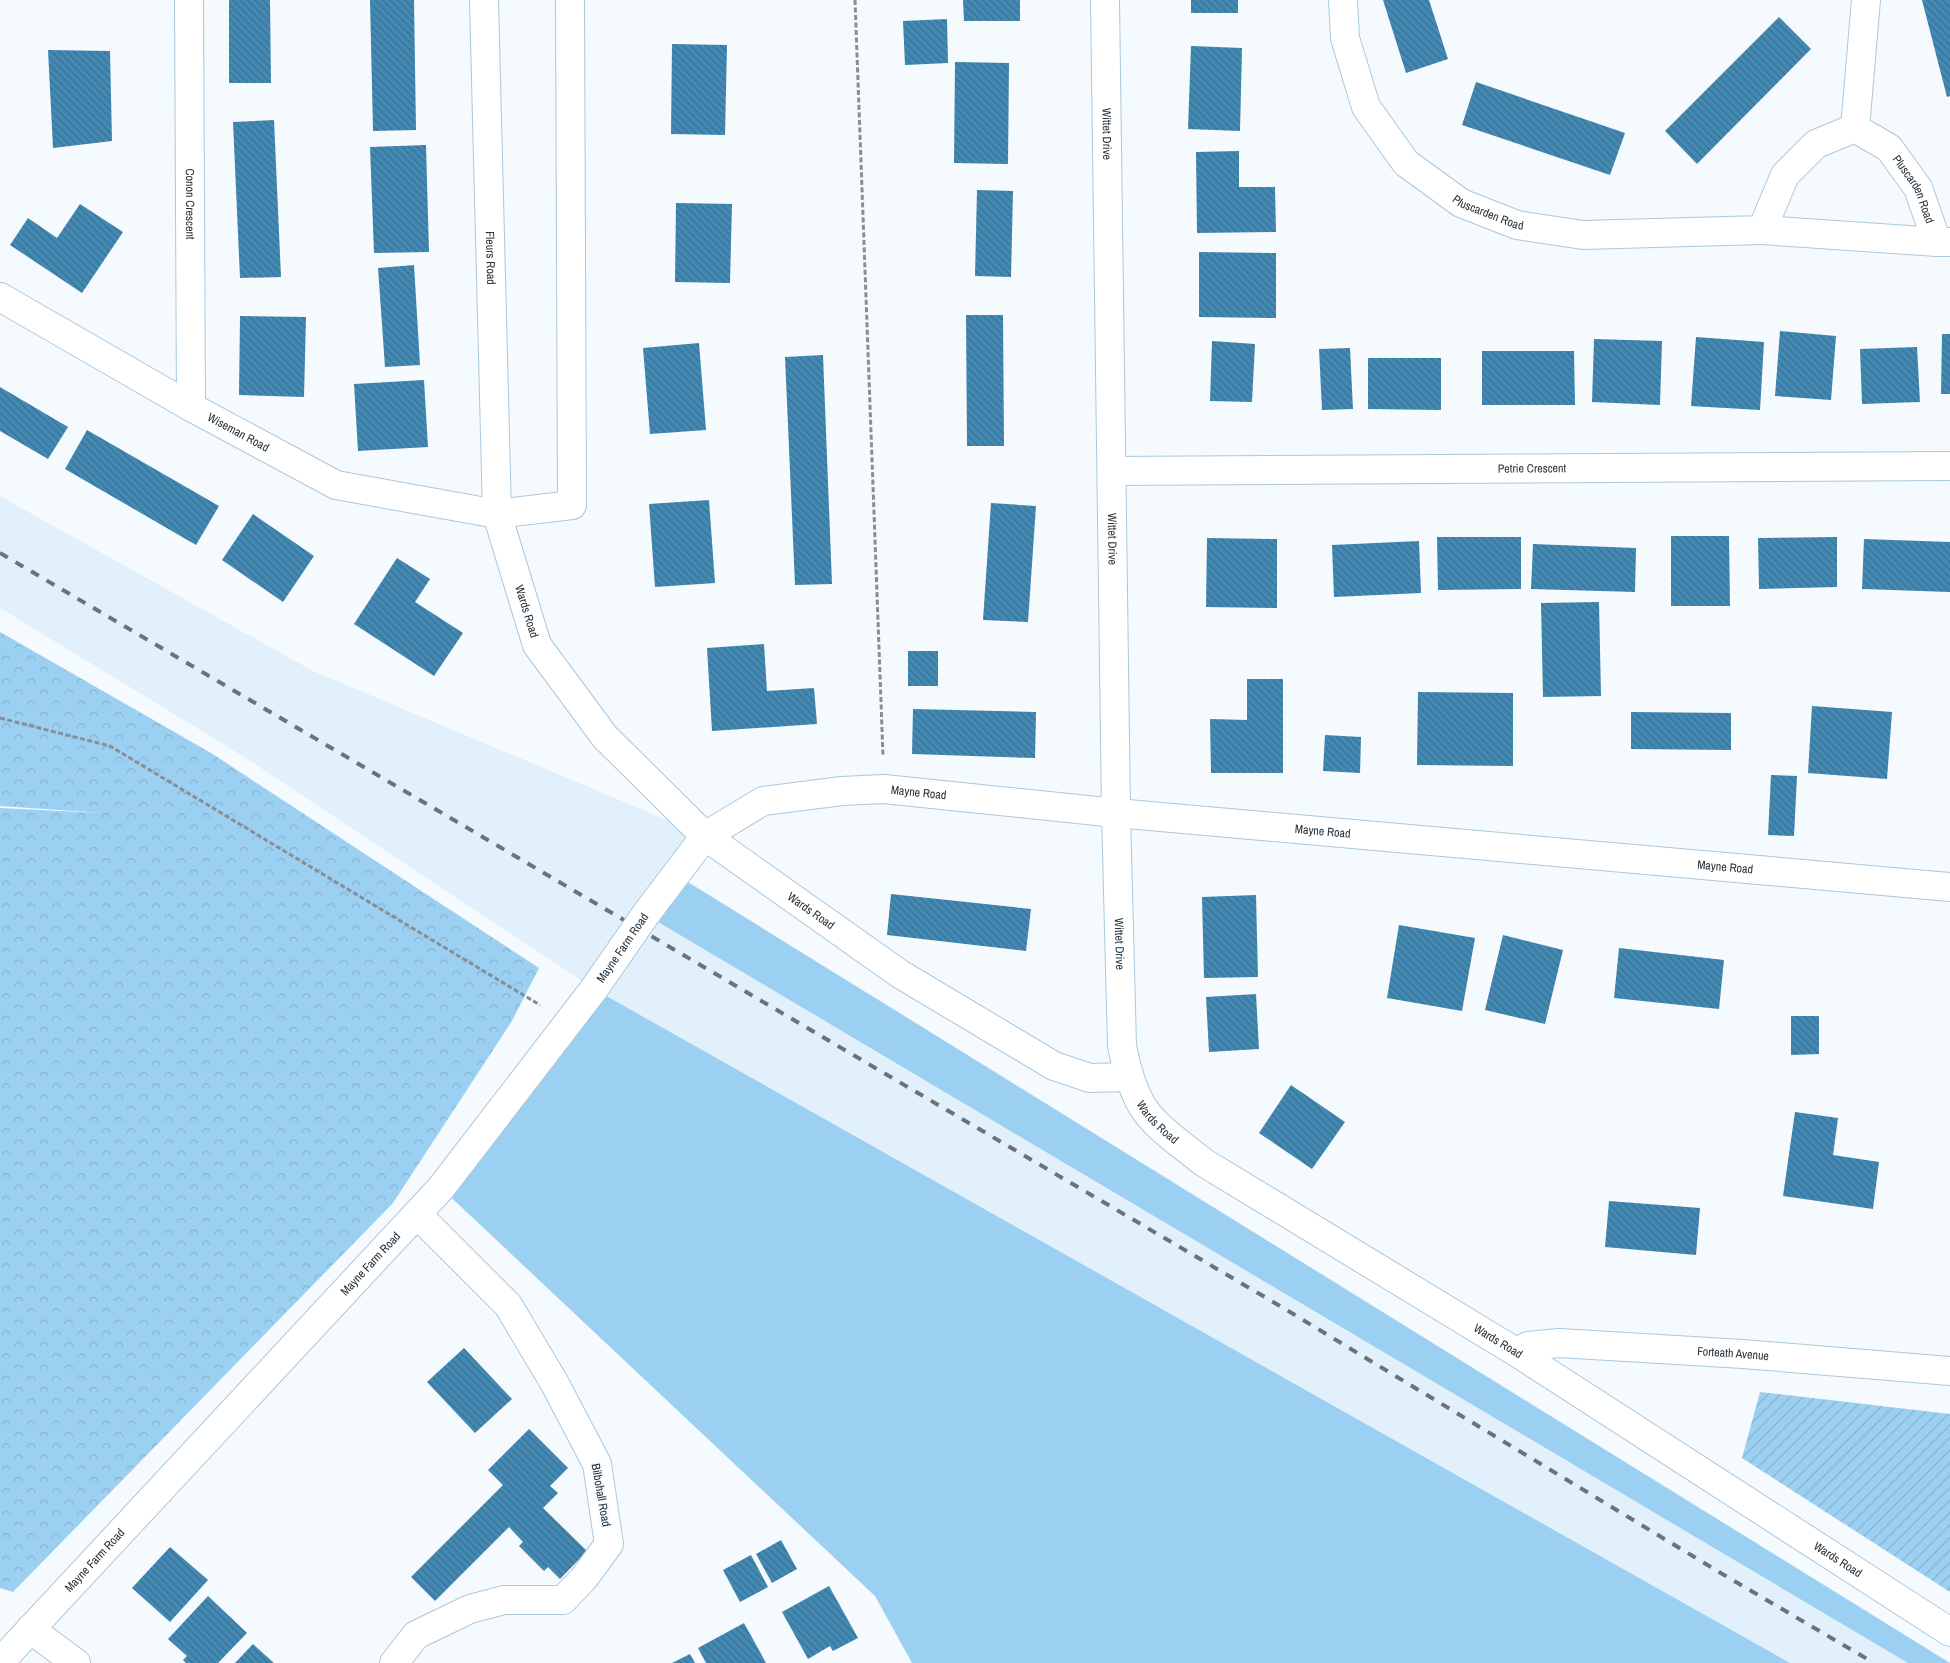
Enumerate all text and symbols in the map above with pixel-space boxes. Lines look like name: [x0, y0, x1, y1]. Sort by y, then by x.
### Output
street label: Wittet Drive: [1098, 108, 1115, 160]
street label: Pluscarden Road: [1889, 152, 1938, 226]
street label: Conon Crescent: [182, 168, 198, 240]
street label: Pluscarden Road: [1449, 191, 1525, 234]
street label: Fleurs Road: [482, 231, 499, 285]
street label: Wiseman Road: [204, 409, 272, 456]
street label: Petrie Crescent: [1498, 460, 1567, 477]
street label: Wittet Drive: [1104, 513, 1121, 565]
street label: Wards Road: [511, 583, 542, 640]
street label: Mayne Road: [890, 782, 947, 803]
street label: Mayne Road: [1294, 821, 1351, 842]
street label: Mayne Road: [1697, 857, 1754, 877]
street label: Wards Road: [784, 889, 838, 933]
street label: Mayne Farm Road: [593, 910, 652, 986]
street label: Wittet Drive: [1111, 918, 1128, 970]
street label: Wards Road: [1133, 1098, 1182, 1147]
street label: Mayne Farm Road: [337, 1229, 404, 1299]
street label: Wards Road: [1471, 1320, 1526, 1362]
street label: Forteath Avenue: [1697, 1343, 1770, 1364]
street label: Bilbohall Road: [588, 1462, 614, 1528]
street label: Mayne Farm Road: [61, 1525, 128, 1595]
street label: Wards Road: [1811, 1538, 1865, 1581]

